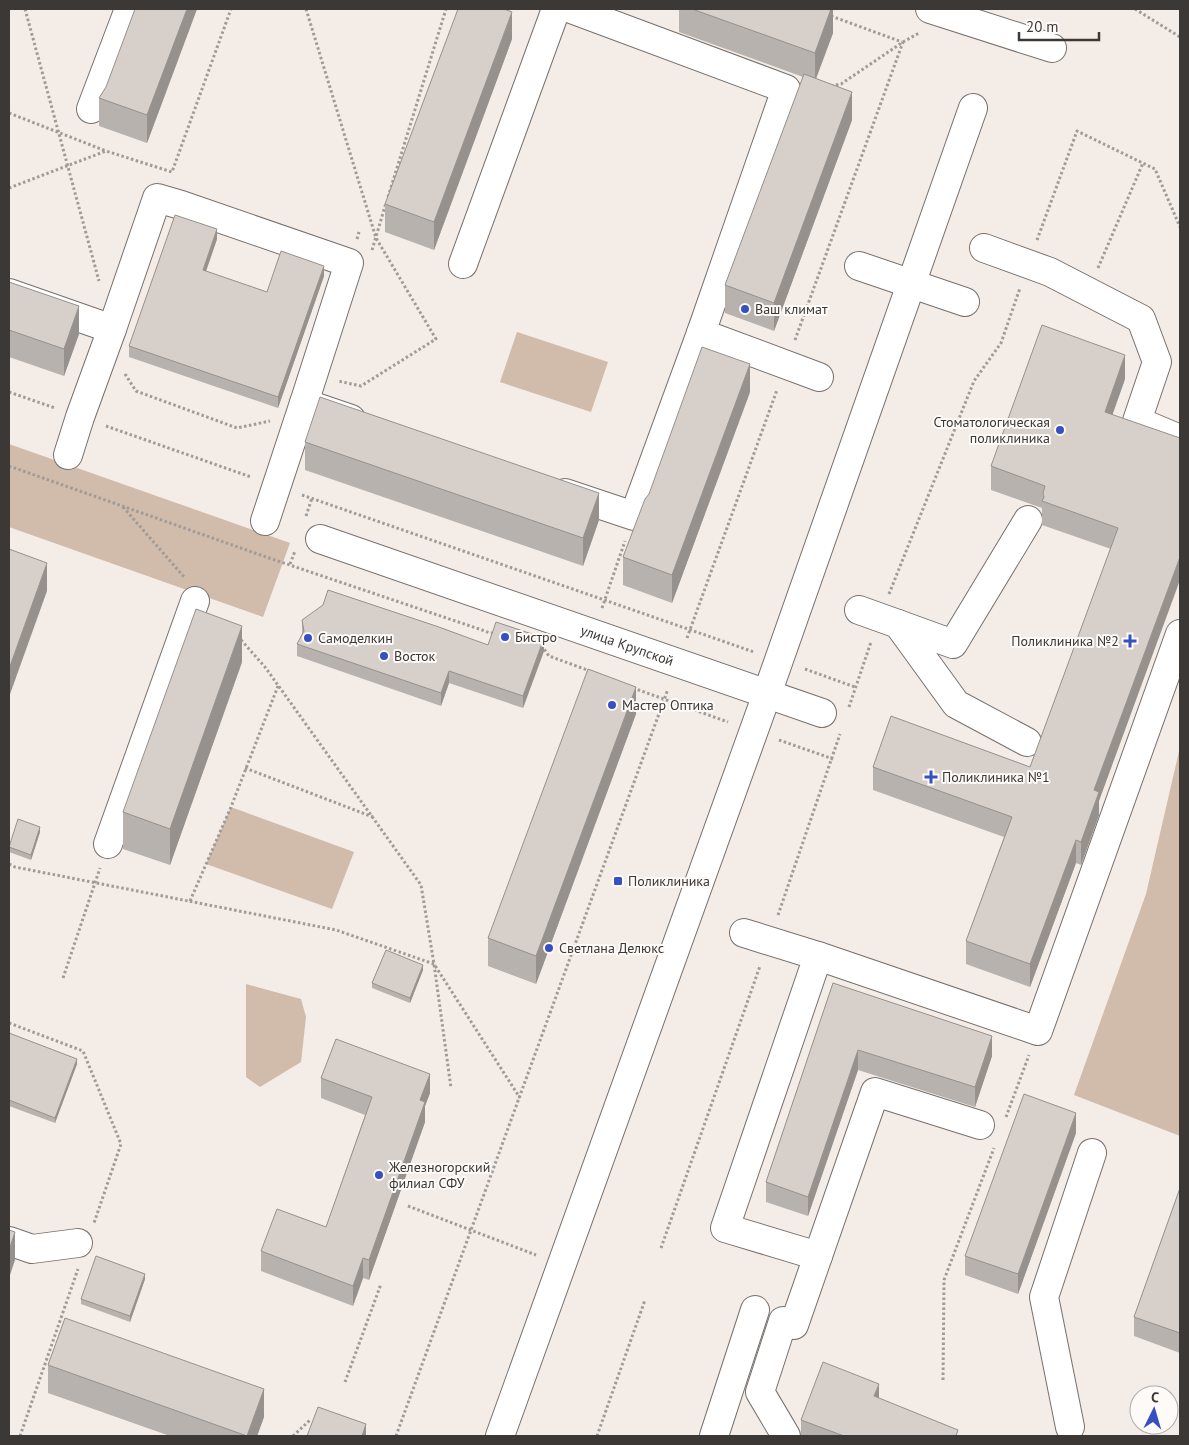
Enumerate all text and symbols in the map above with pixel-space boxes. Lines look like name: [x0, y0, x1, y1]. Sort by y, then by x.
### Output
scale bar: [1019, 10, 1099, 42]
text: 20 m: [1026, 17, 1059, 36]
place label: Ваш климат: [755, 300, 828, 318]
marker: Ваш климат: [739, 303, 751, 315]
place label: Стоматологическая поликлиника: [934, 413, 1050, 447]
marker: Стоматологическая поликлиника: [1054, 424, 1066, 436]
street label: улица Крупской: [578, 621, 676, 670]
place label: Бистро: [515, 628, 557, 646]
place label: Самоделкин: [318, 629, 393, 647]
marker: Бистро: [499, 631, 511, 643]
marker: Самоделкин: [302, 632, 314, 644]
place label: Поликлиника №2: [1011, 632, 1119, 650]
marker: Поликлиника №2: [1123, 634, 1137, 648]
place label: Восток: [394, 647, 436, 665]
marker: Восток: [378, 650, 390, 662]
place label: Мастер Оптика: [622, 696, 714, 714]
marker: Мастер Оптика: [606, 699, 618, 711]
place label: Поликлиника №1: [942, 768, 1050, 786]
marker: Поликлиника №1: [924, 770, 938, 784]
place label: Поликлиника: [628, 872, 710, 890]
marker: Поликлиника: [612, 875, 624, 887]
place label: Светлана Делюкс: [559, 939, 664, 957]
marker: Светлана Делюкс: [543, 942, 555, 954]
place label: Железногорский филиал СФУ: [388, 1158, 490, 1192]
marker: Железногорский филиал СФУ: [373, 1169, 385, 1181]
north arrow: [1129, 1385, 1179, 1435]
text: С: [1150, 1388, 1160, 1406]

